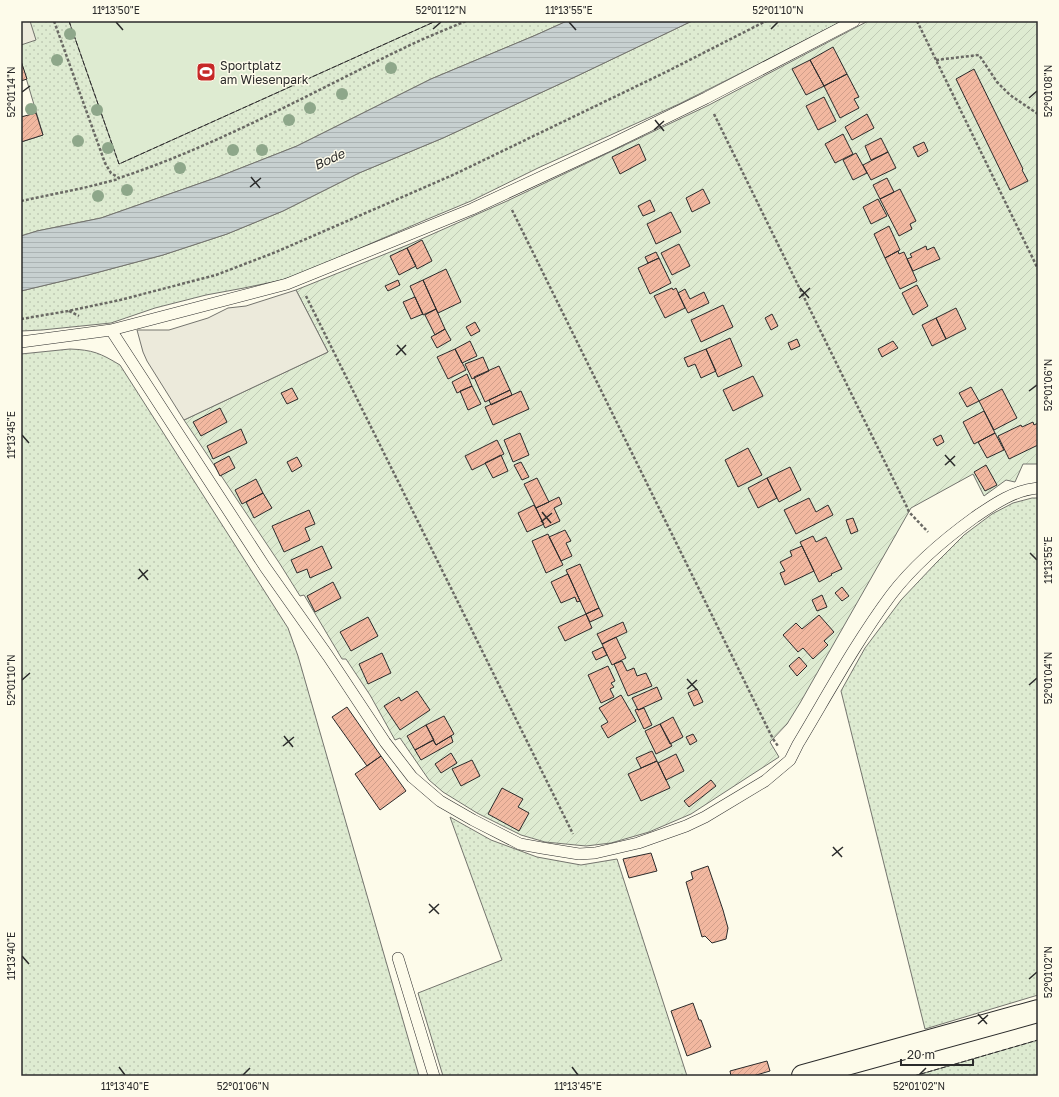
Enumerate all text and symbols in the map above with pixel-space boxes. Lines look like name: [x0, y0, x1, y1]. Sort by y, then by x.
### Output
text: 11°13'50"E: [92, 4, 140, 16]
text: 52°01'12"N: [416, 4, 466, 16]
text: 11°13'55"E: [545, 4, 593, 16]
text: 52°01'10"N: [752, 4, 804, 16]
place label: Sportplatz am Wiesenpark: [220, 58, 309, 87]
sports icon: Sportplatz am Wiesenpark: [195, 61, 217, 83]
text: 52°01'08"N: [1042, 65, 1054, 117]
text: 52°01'14"N: [5, 66, 17, 118]
water label: Bode: [311, 144, 348, 173]
text: 52°01'06"N: [1042, 359, 1054, 411]
text: 11°13'45"E: [5, 411, 17, 459]
text: 11°13'55"E: [1042, 536, 1054, 584]
text: 52°01'04"N: [1042, 652, 1054, 704]
text: 52°01'10"N: [5, 654, 17, 706]
text: 11°13'40"E: [5, 932, 17, 980]
text: 52°01'02"N: [1042, 946, 1054, 998]
scale bar: [901, 1041, 973, 1067]
text: 20 m: [907, 1047, 935, 1062]
text: 11°13'40"E: [101, 1080, 149, 1092]
text: 52°01'06"N: [217, 1080, 269, 1092]
text: 11°13'45"E: [554, 1080, 602, 1092]
text: 52°01'02"N: [893, 1080, 945, 1092]

